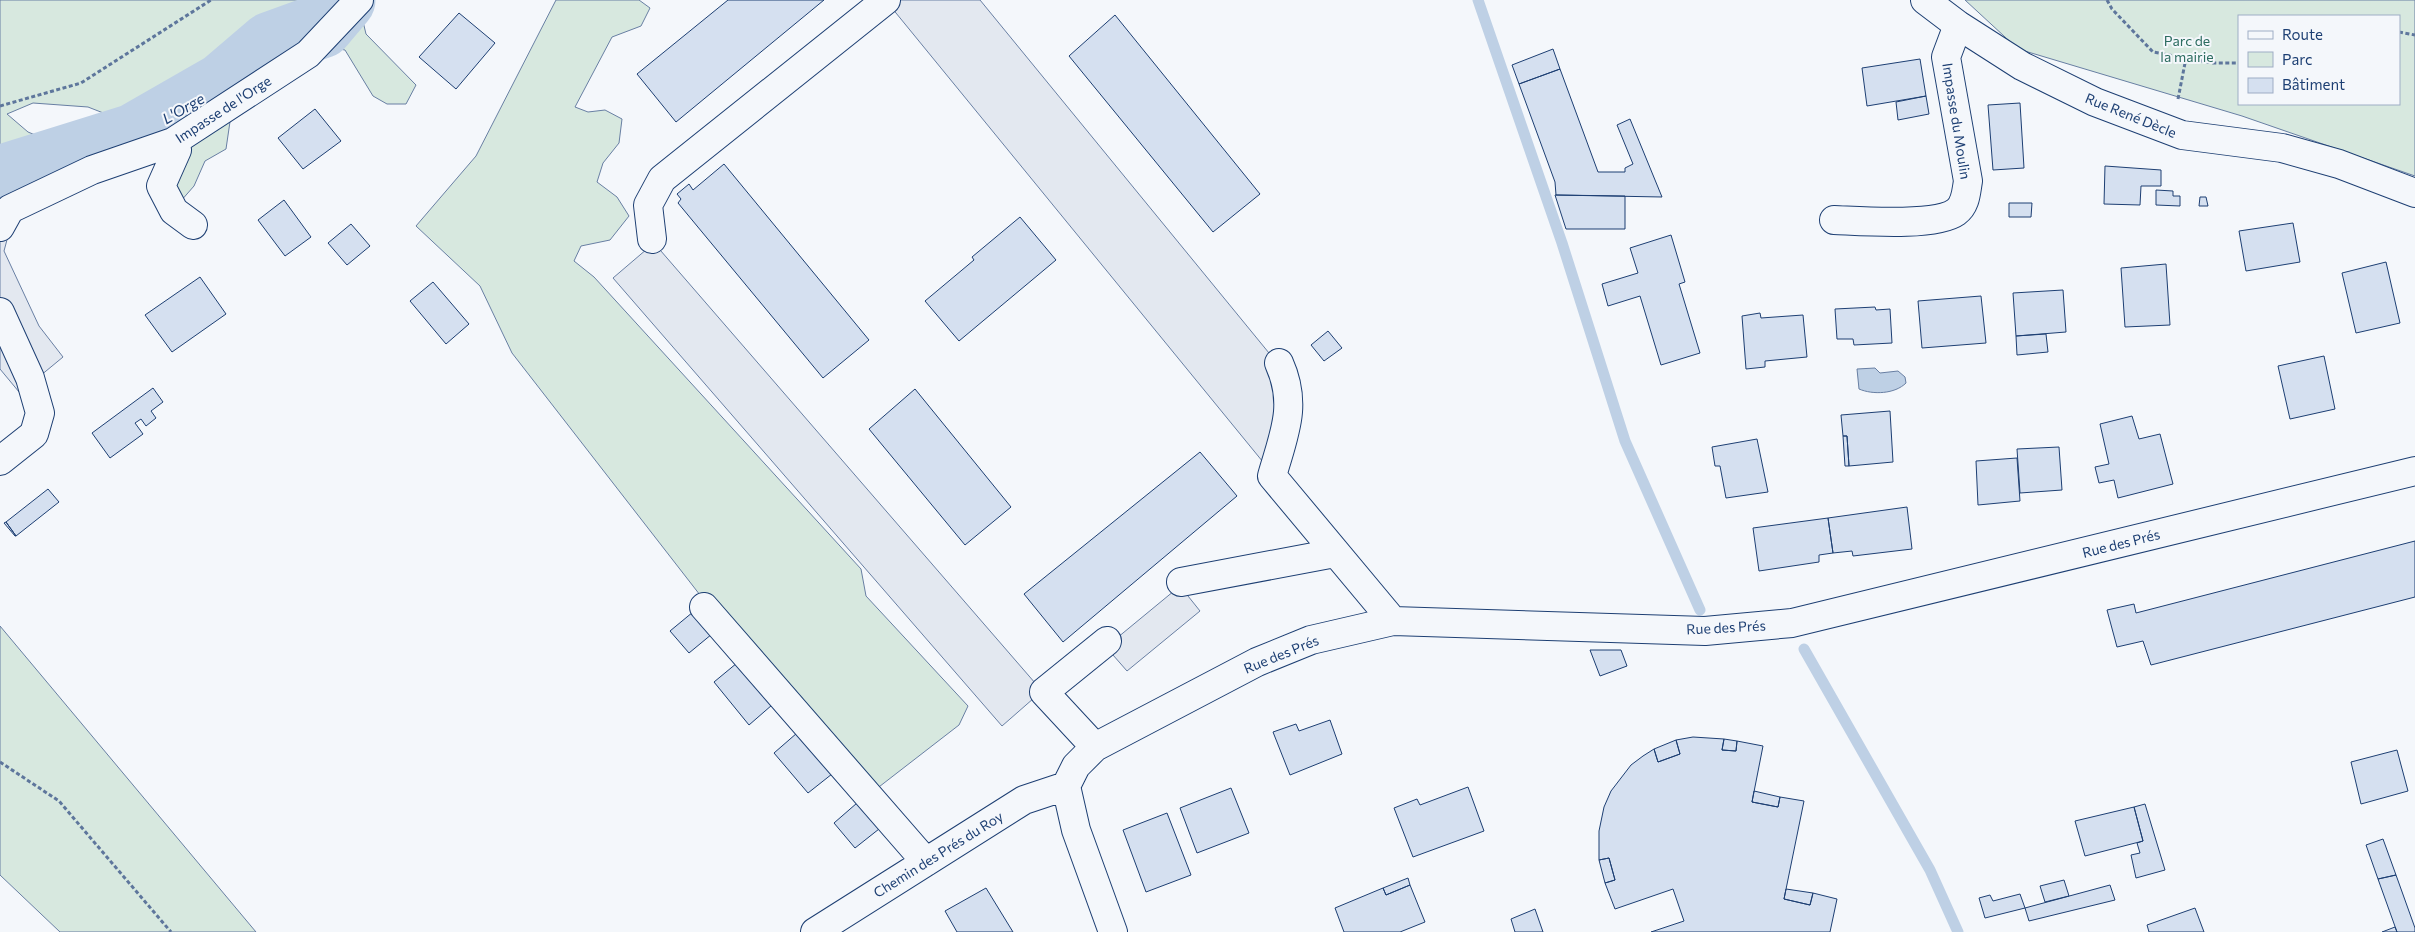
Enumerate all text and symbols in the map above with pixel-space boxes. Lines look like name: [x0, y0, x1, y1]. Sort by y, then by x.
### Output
legend: [2238, 15, 2400, 105]
text: Route: [2282, 25, 2323, 43]
park label: Parc de la mairie: [2160, 32, 2214, 65]
text: Parc: [2282, 50, 2312, 68]
street label: Impasse du Moulin: [1939, 61, 1975, 181]
street label: Impasse de l'Orge: [172, 72, 274, 146]
text: Bâtiment: [2282, 75, 2345, 93]
water label: L'Orge: [159, 89, 207, 127]
street label: Rue René Dècle: [2083, 89, 2179, 141]
street label: Rue des Prés: [2080, 525, 2162, 561]
street label: Rue des Prés: [1686, 616, 1766, 638]
street label: Rue des Prés: [1241, 631, 1321, 677]
street label: Chemin des Prés du Roy: [870, 807, 1006, 901]

